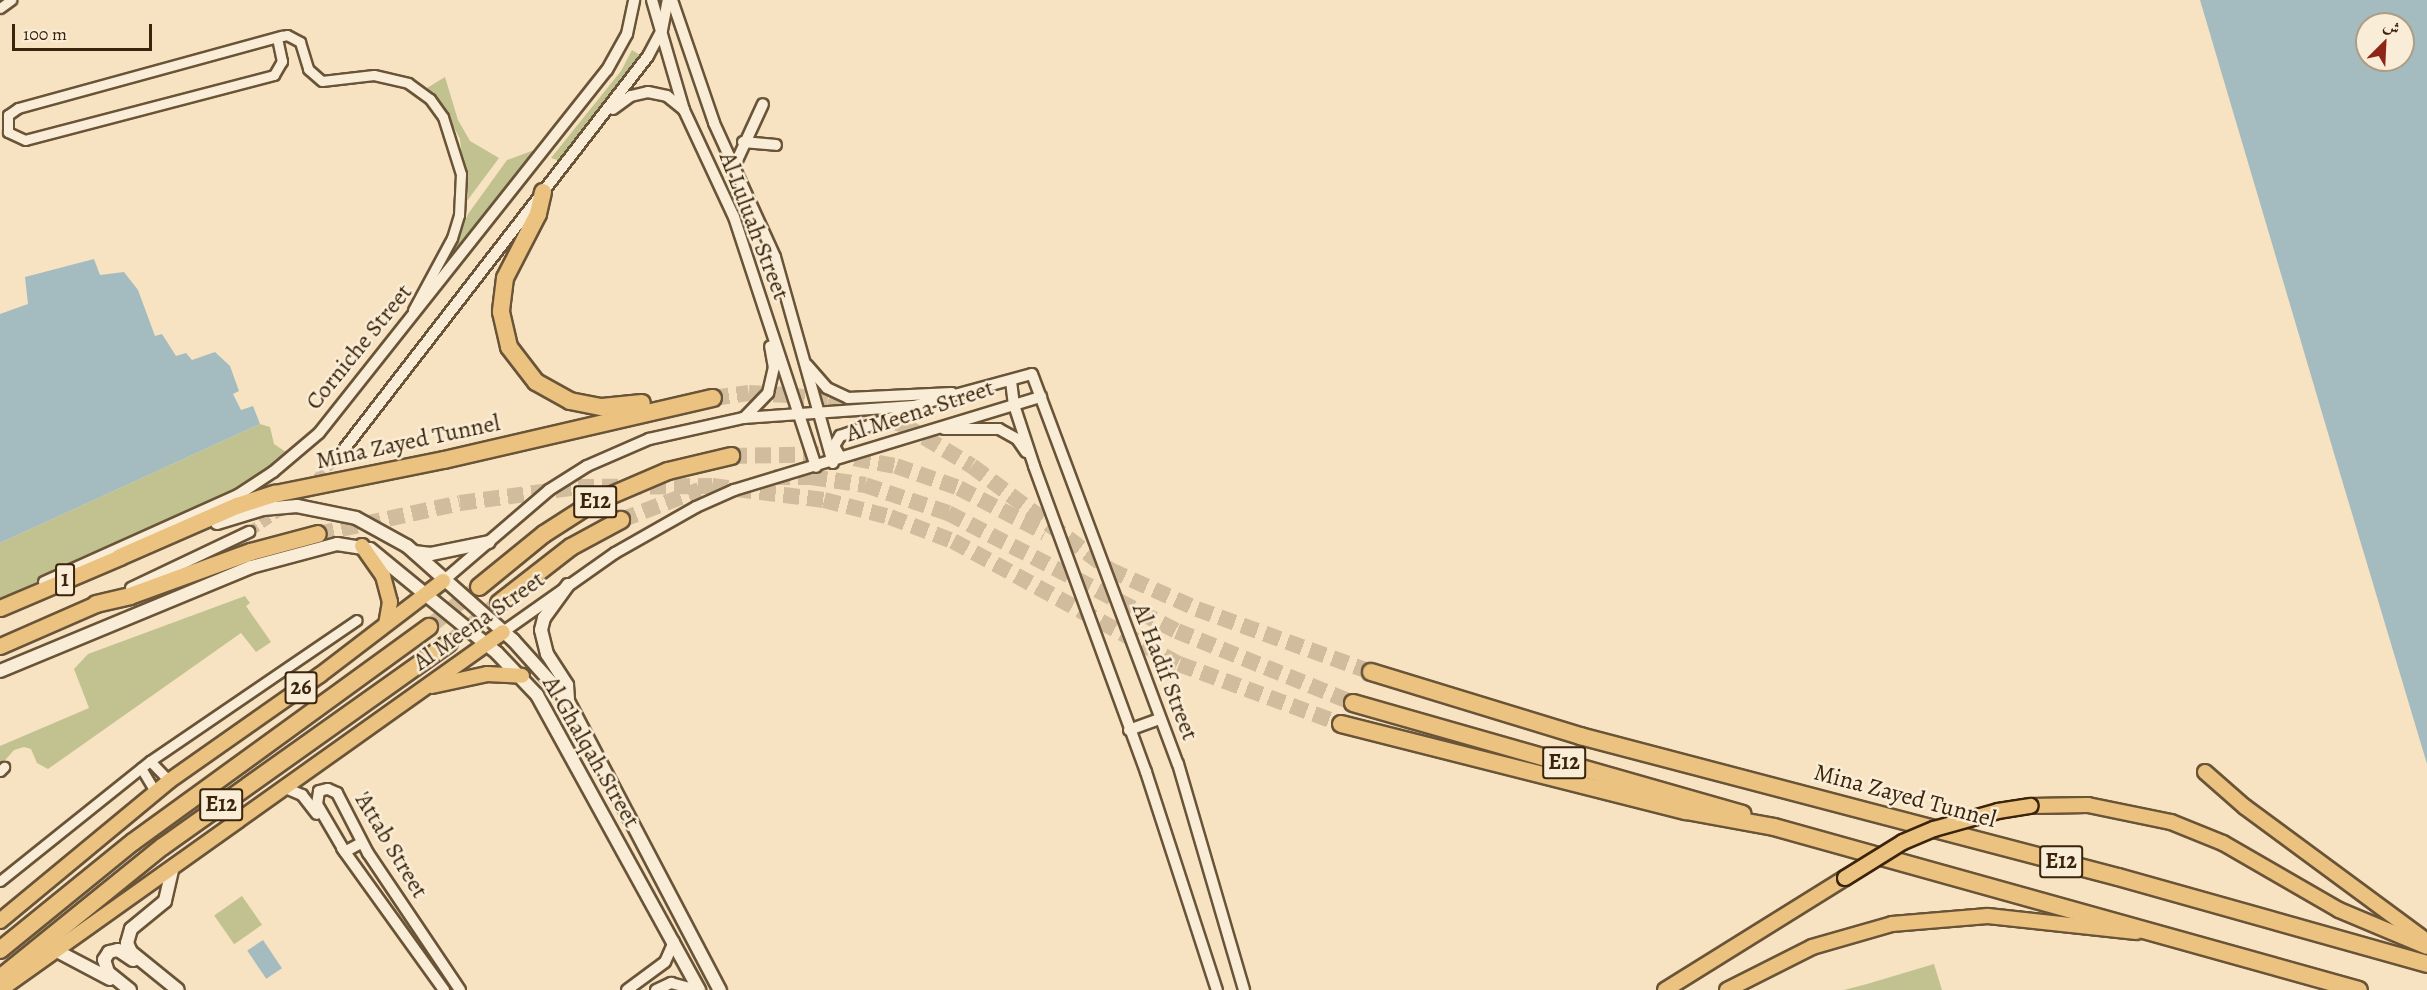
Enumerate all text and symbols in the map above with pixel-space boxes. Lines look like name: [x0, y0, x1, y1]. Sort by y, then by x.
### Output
scale bar: [15, 12, 154, 50]
north arrow: [2355, 12, 2415, 72]
text: ش: [2380, 14, 2403, 41]
text: 100 m: [23, 22, 67, 46]
street label: Al Luluah Street: [713, 148, 795, 304]
street label: Corniche Street: [300, 278, 418, 416]
street label: Al Meena Street: [843, 374, 997, 448]
street label: Mina Zayed Tunnel: [313, 408, 503, 476]
road number: E12: [572, 483, 618, 521]
road number: 1: [54, 561, 76, 599]
street label: Al Meena Street: [408, 565, 550, 677]
street label: Al Hadif Street: [1126, 599, 1204, 745]
road number: 26: [284, 669, 318, 707]
street label: Al Ghalqah Street: [536, 671, 646, 833]
road number: E12: [1542, 744, 1586, 782]
street label: Mina Zayed Tunnel: [1811, 758, 1999, 834]
road number: E12: [198, 786, 244, 824]
street label: 'Attab Street: [348, 787, 434, 903]
road number: E12: [2038, 843, 2084, 881]

